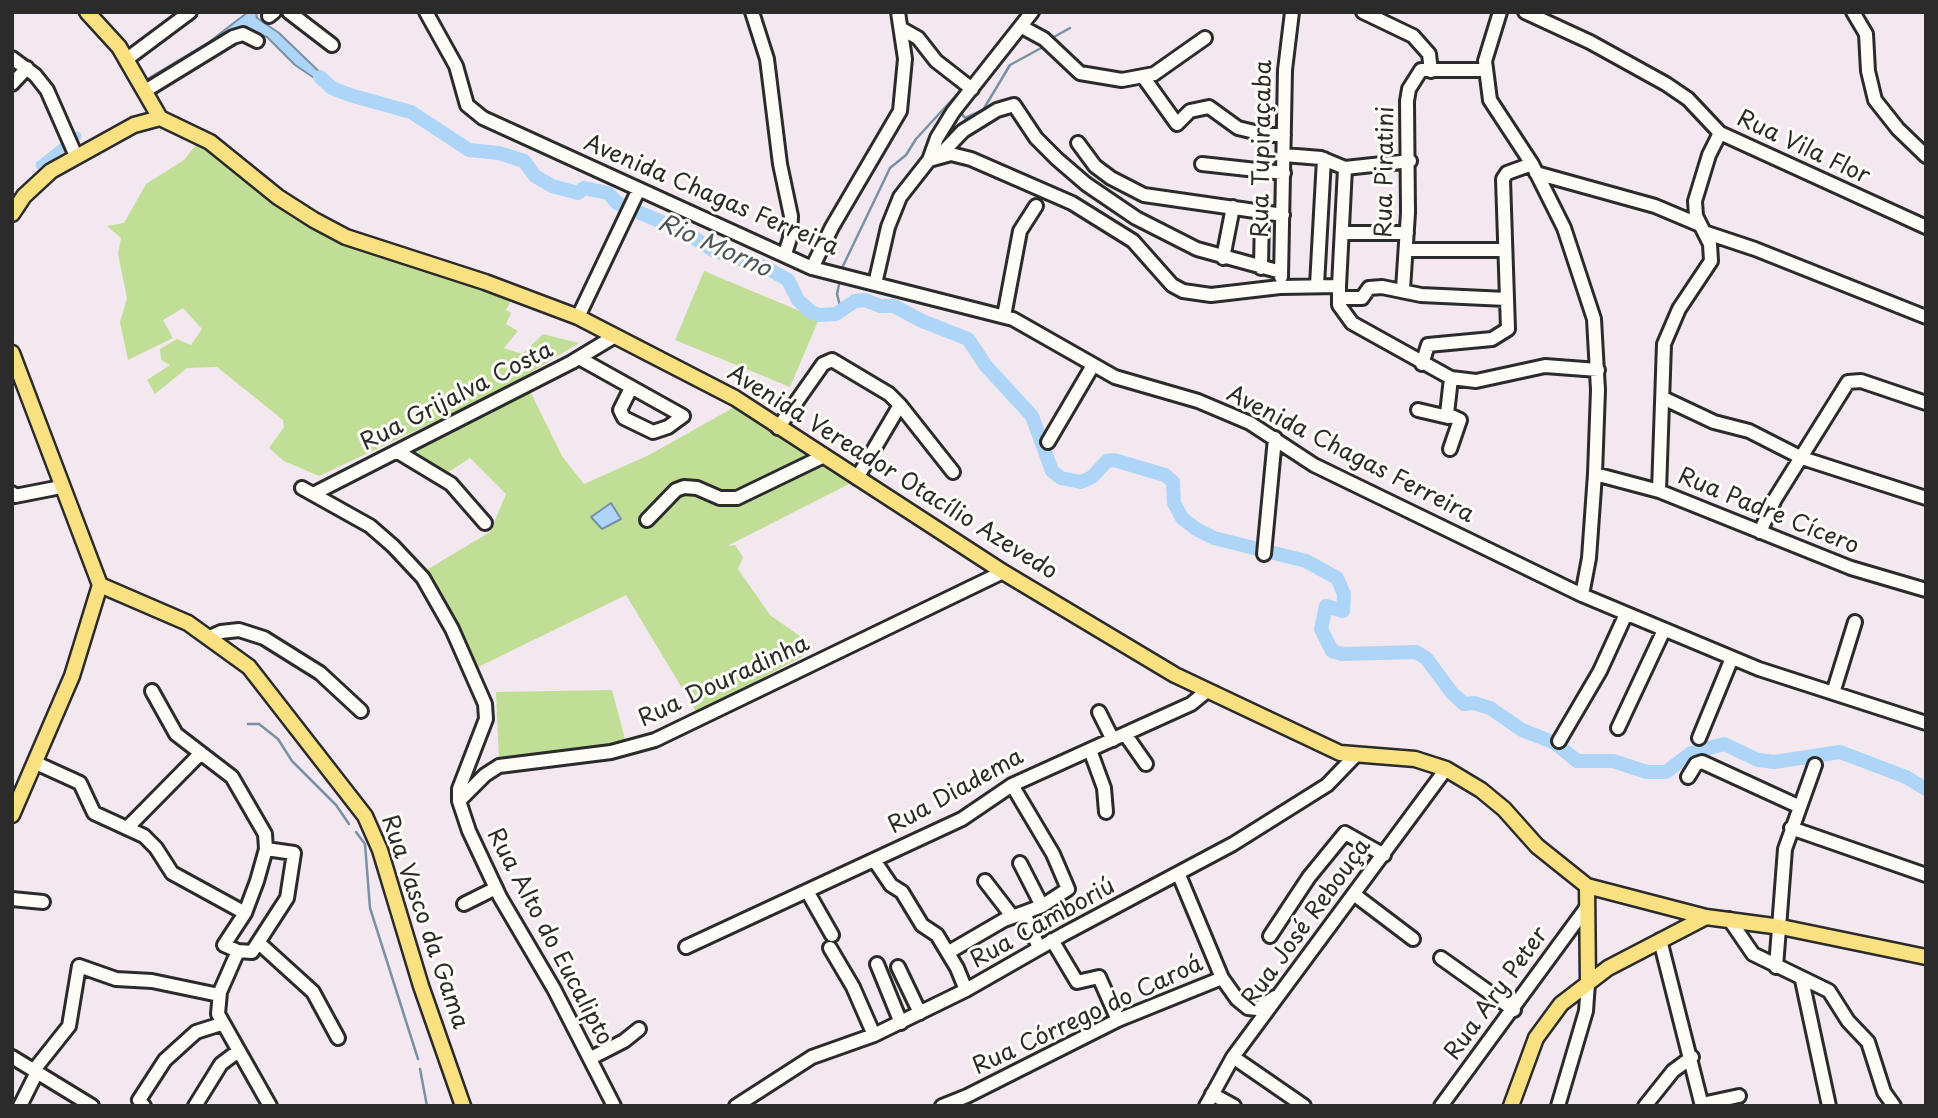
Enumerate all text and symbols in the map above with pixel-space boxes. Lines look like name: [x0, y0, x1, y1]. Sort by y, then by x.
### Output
street label: Rua Tupiraçaba: [1248, 60, 1278, 238]
street label: Rua Vila Flor: [1732, 105, 1874, 191]
street label: Rua Piratini: [1371, 106, 1401, 238]
street label: Avenida Chagas Ferreira: [580, 130, 842, 262]
water label: Rio Morno: [653, 209, 775, 285]
street label: Rua Grijalva Costa: [356, 337, 558, 457]
street label: Avenida Vereador Otacílio Azevedo: [722, 360, 1062, 586]
street label: Avenida Chagas Ferreira: [1222, 381, 1478, 529]
street label: Rua Padre Cícero: [1673, 463, 1863, 561]
street label: Rua Douradinha: [634, 630, 814, 734]
street label: Rua Diadema: [883, 743, 1029, 841]
street label: Rua Vasco da Gama: [374, 811, 474, 1033]
street label: Rua Alto do Eucalipto: [480, 824, 618, 1050]
street label: Rua José Rebouça: [1237, 834, 1377, 1012]
street label: Rua Camboriú: [966, 873, 1120, 975]
street label: Rua Ary Peter: [1439, 922, 1555, 1066]
street label: Rua Córrego do Caroá: [968, 950, 1208, 1082]

